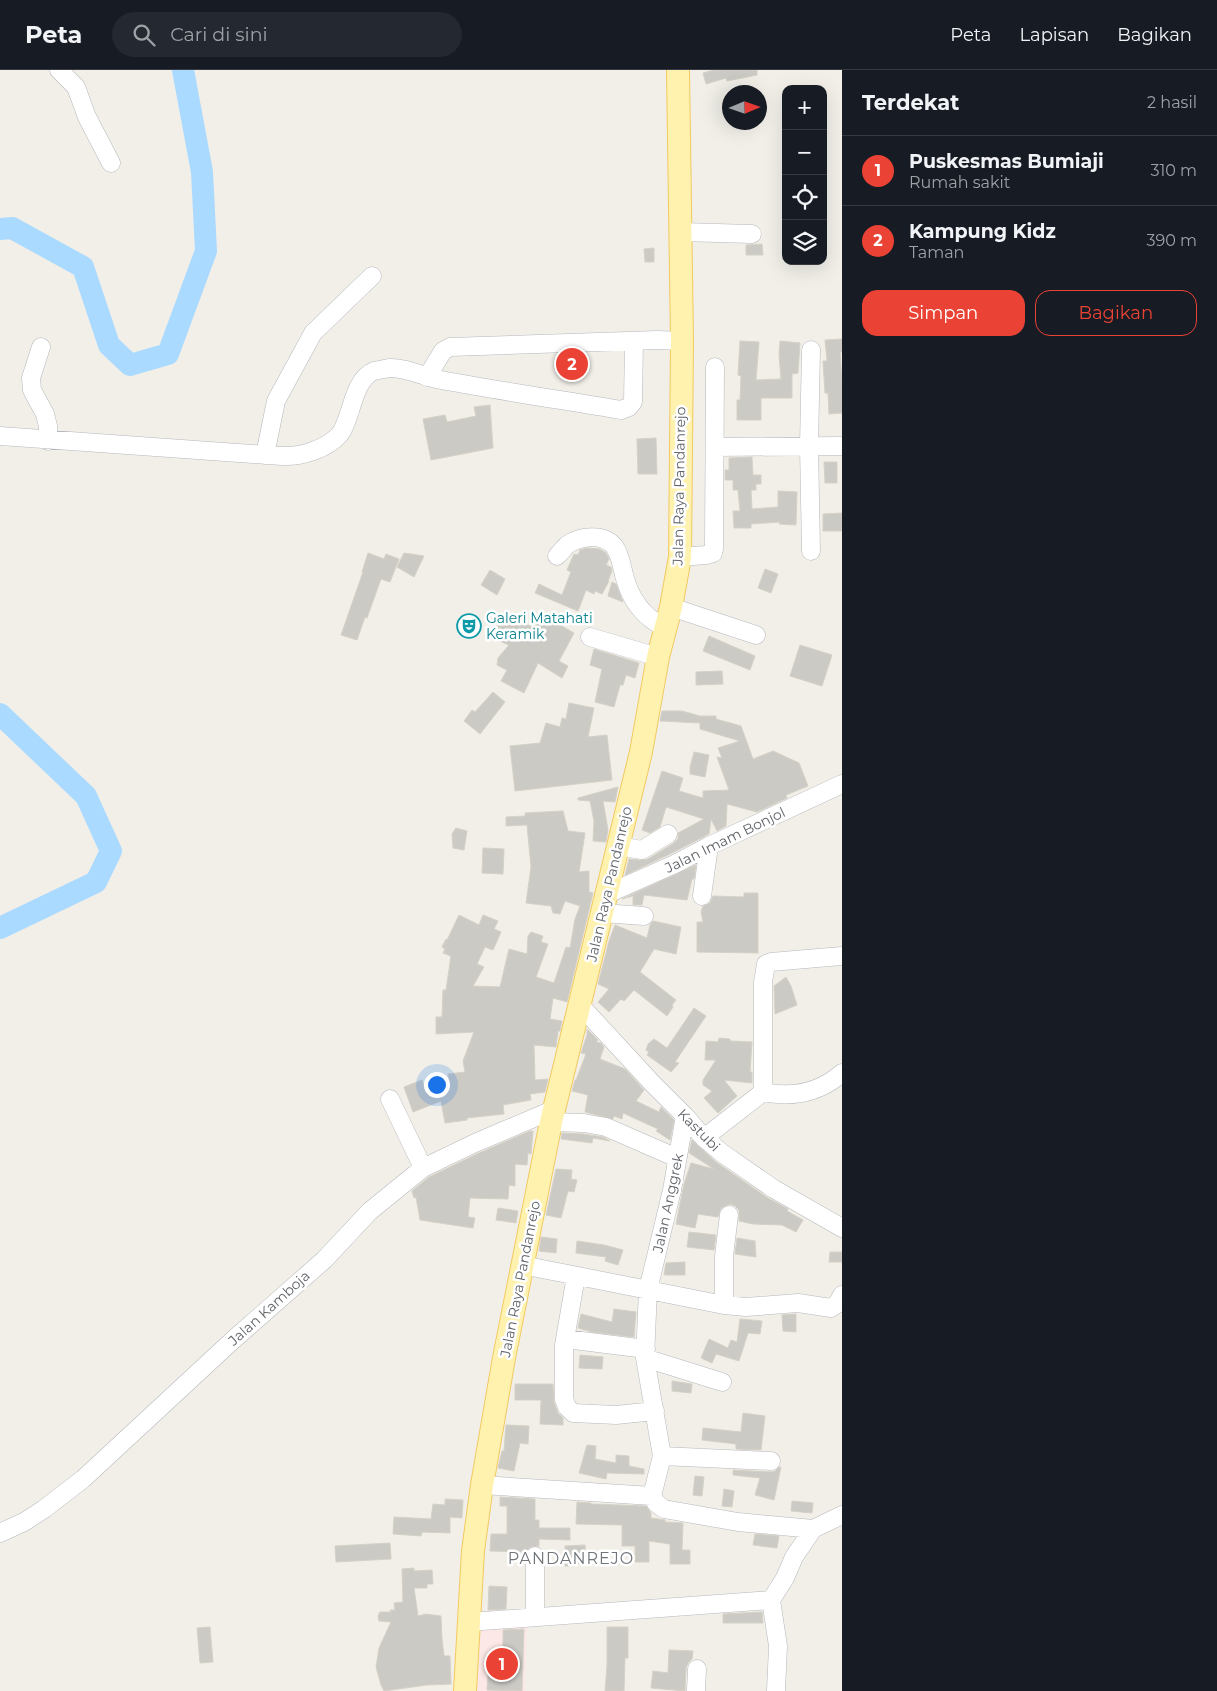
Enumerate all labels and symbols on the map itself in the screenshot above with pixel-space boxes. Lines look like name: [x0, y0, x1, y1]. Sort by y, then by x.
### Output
north arrow: [722, 85, 767, 130]
pin: 2: [556, 345, 588, 383]
street label: Jalan Raya Pandanrejo: [669, 406, 689, 567]
place label: Galeri Matahati Keramik: [486, 609, 593, 643]
theatre icon: Galeri Matahati Keramik: [456, 613, 482, 639]
street label: Jalan Imam Bonjol: [661, 803, 788, 877]
street label: Jalan Raya Pandanrejo: [582, 804, 636, 964]
your location: [424, 1072, 450, 1098]
street label: Kastubi: [674, 1105, 724, 1155]
street label: Jalan Anggrek: [648, 1151, 687, 1255]
street label: Jalan Raya Pandanrejo: [496, 1199, 544, 1360]
street label: Jalan Kamboja: [224, 1267, 314, 1350]
district label: PANDANREJO: [508, 1549, 634, 1568]
pin: 1: [486, 1645, 518, 1683]

